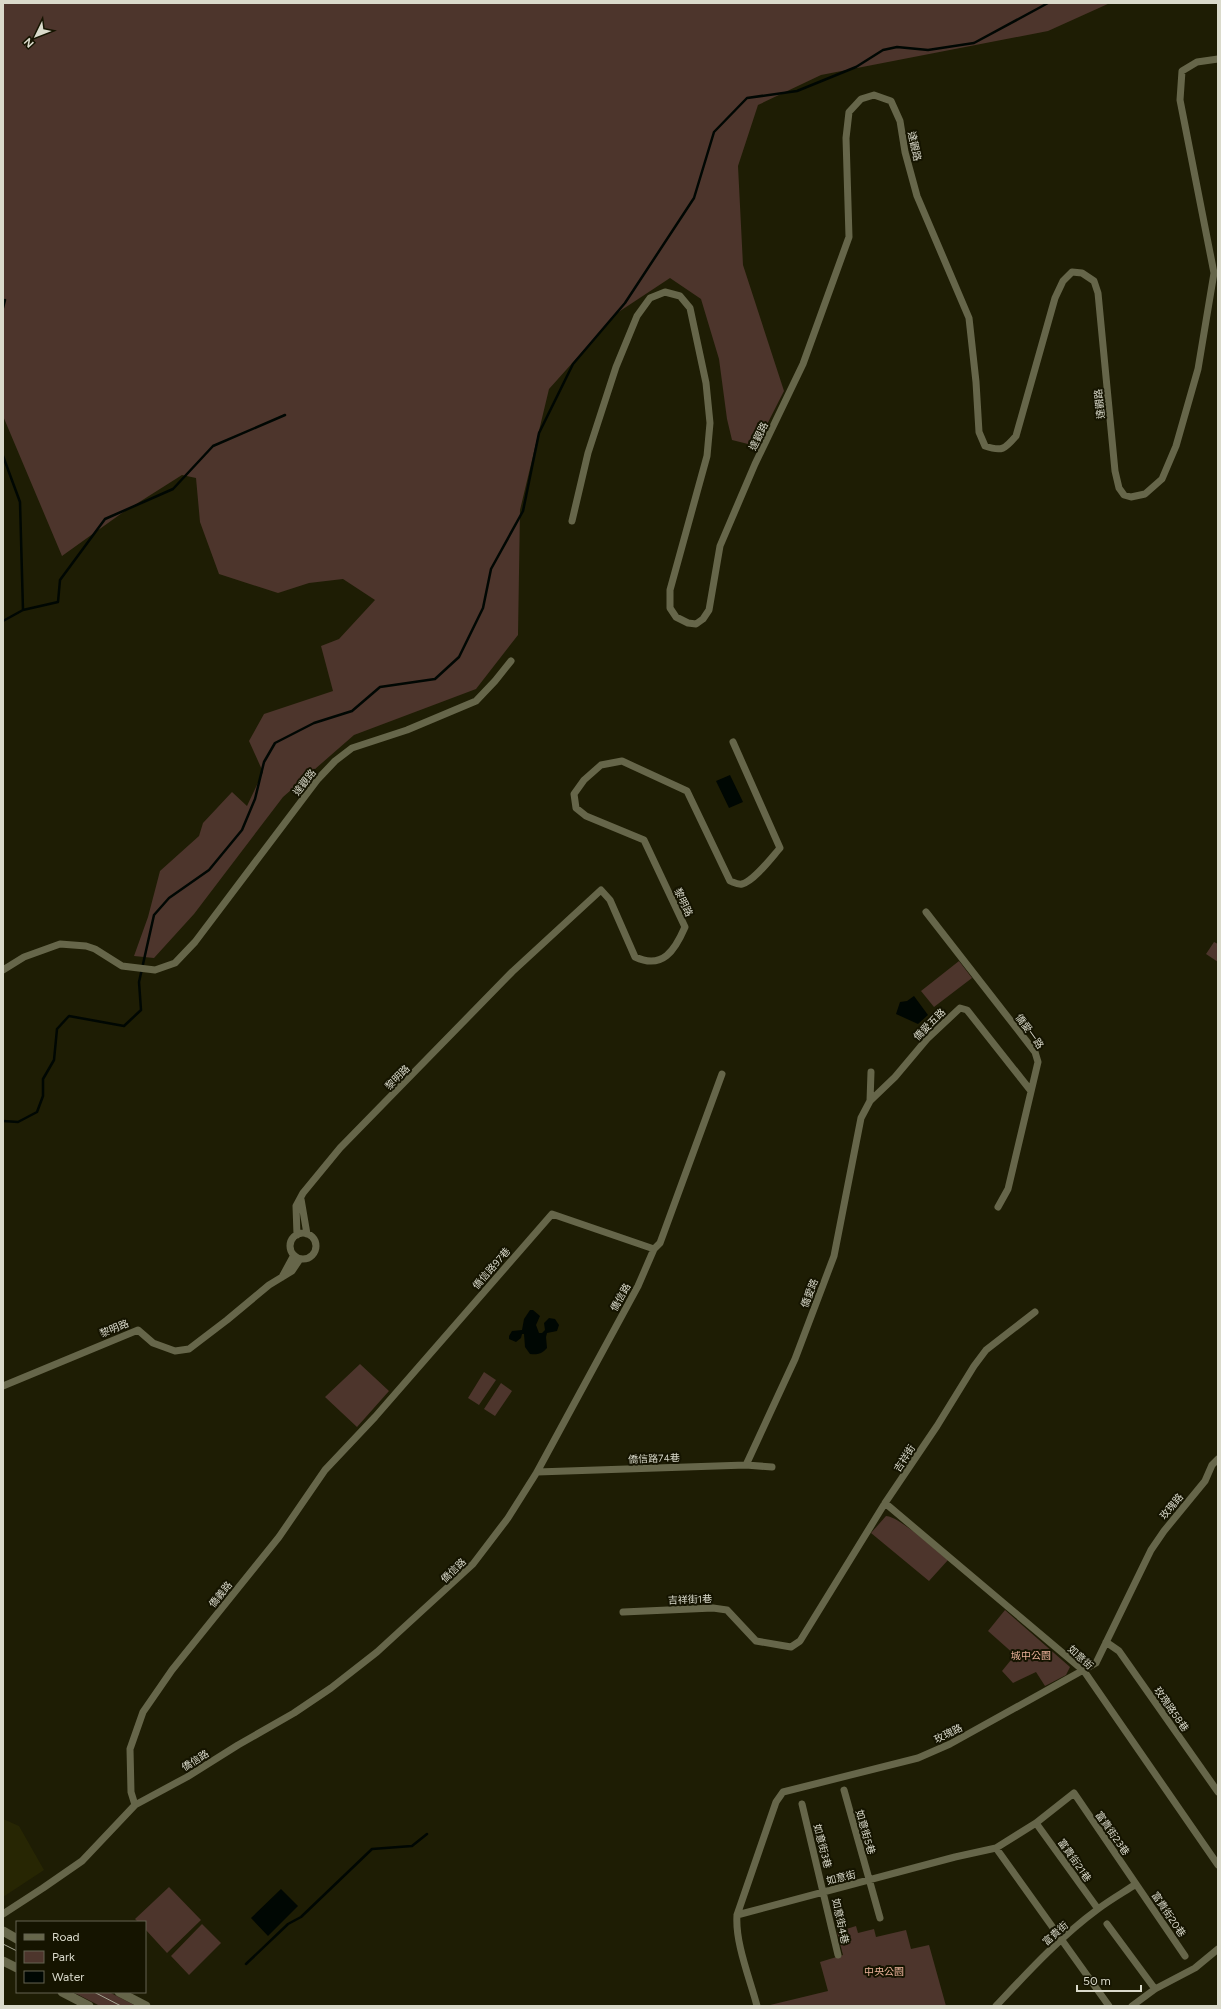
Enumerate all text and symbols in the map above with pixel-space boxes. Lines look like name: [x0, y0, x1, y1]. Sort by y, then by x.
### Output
north arrow: [16, 16, 56, 56]
text: N: [21, 35, 37, 50]
street label: 達觀路: [905, 130, 924, 162]
street label: 達觀路: [1091, 388, 1108, 420]
street label: 達觀路: [746, 420, 771, 453]
street label: 達觀路: [290, 766, 319, 798]
street label: 黎明路: [671, 886, 696, 919]
street label: 僑愛五路: [910, 1006, 948, 1044]
street label: 僑愛一路: [1012, 1010, 1047, 1051]
street label: 黎明路: [382, 1062, 413, 1093]
street label: 僑信路97巷: [469, 1245, 513, 1293]
street label: 僑愛路: [798, 1277, 821, 1310]
street label: 僑信路: [607, 1281, 633, 1314]
street label: 黎明路: [98, 1317, 131, 1340]
street label: 吉祥街: [891, 1442, 918, 1474]
street label: 僑信路74巷: [627, 1451, 680, 1466]
street label: 玫瑰路: [1157, 1491, 1186, 1522]
street label: 僑信路: [437, 1555, 469, 1586]
street label: 僑義路: [205, 1579, 235, 1611]
street label: 吉祥街1巷: [668, 1592, 712, 1607]
street label: 如意街: [1065, 1642, 1096, 1672]
park label: 城中公園: [1011, 1649, 1051, 1662]
street label: 玫瑰路58巷: [1151, 1684, 1192, 1734]
street label: 玫瑰路: [932, 1721, 965, 1746]
street label: 僑信路: [178, 1747, 211, 1774]
street label: 如意街5巷: [853, 1808, 878, 1856]
street label: 富貴街23巷: [1093, 1809, 1133, 1858]
street label: 如意街3巷: [811, 1822, 834, 1870]
street label: 富貴街21巷: [1055, 1836, 1094, 1884]
street label: 如意街: [825, 1868, 857, 1887]
street label: 富貴街20巷: [1149, 1889, 1189, 1939]
street label: 如意街4巷: [829, 1897, 852, 1945]
street label: 富貴街: [1040, 1919, 1071, 1948]
legend: [16, 1921, 146, 1993]
text: Road: [52, 1930, 80, 1944]
text: Park: [52, 1950, 75, 1964]
park label: 中央公園: [864, 1965, 904, 1978]
scale bar: [1077, 1967, 1141, 1993]
text: Water: [52, 1970, 84, 1984]
text: 50 m: [1083, 1974, 1111, 1988]

